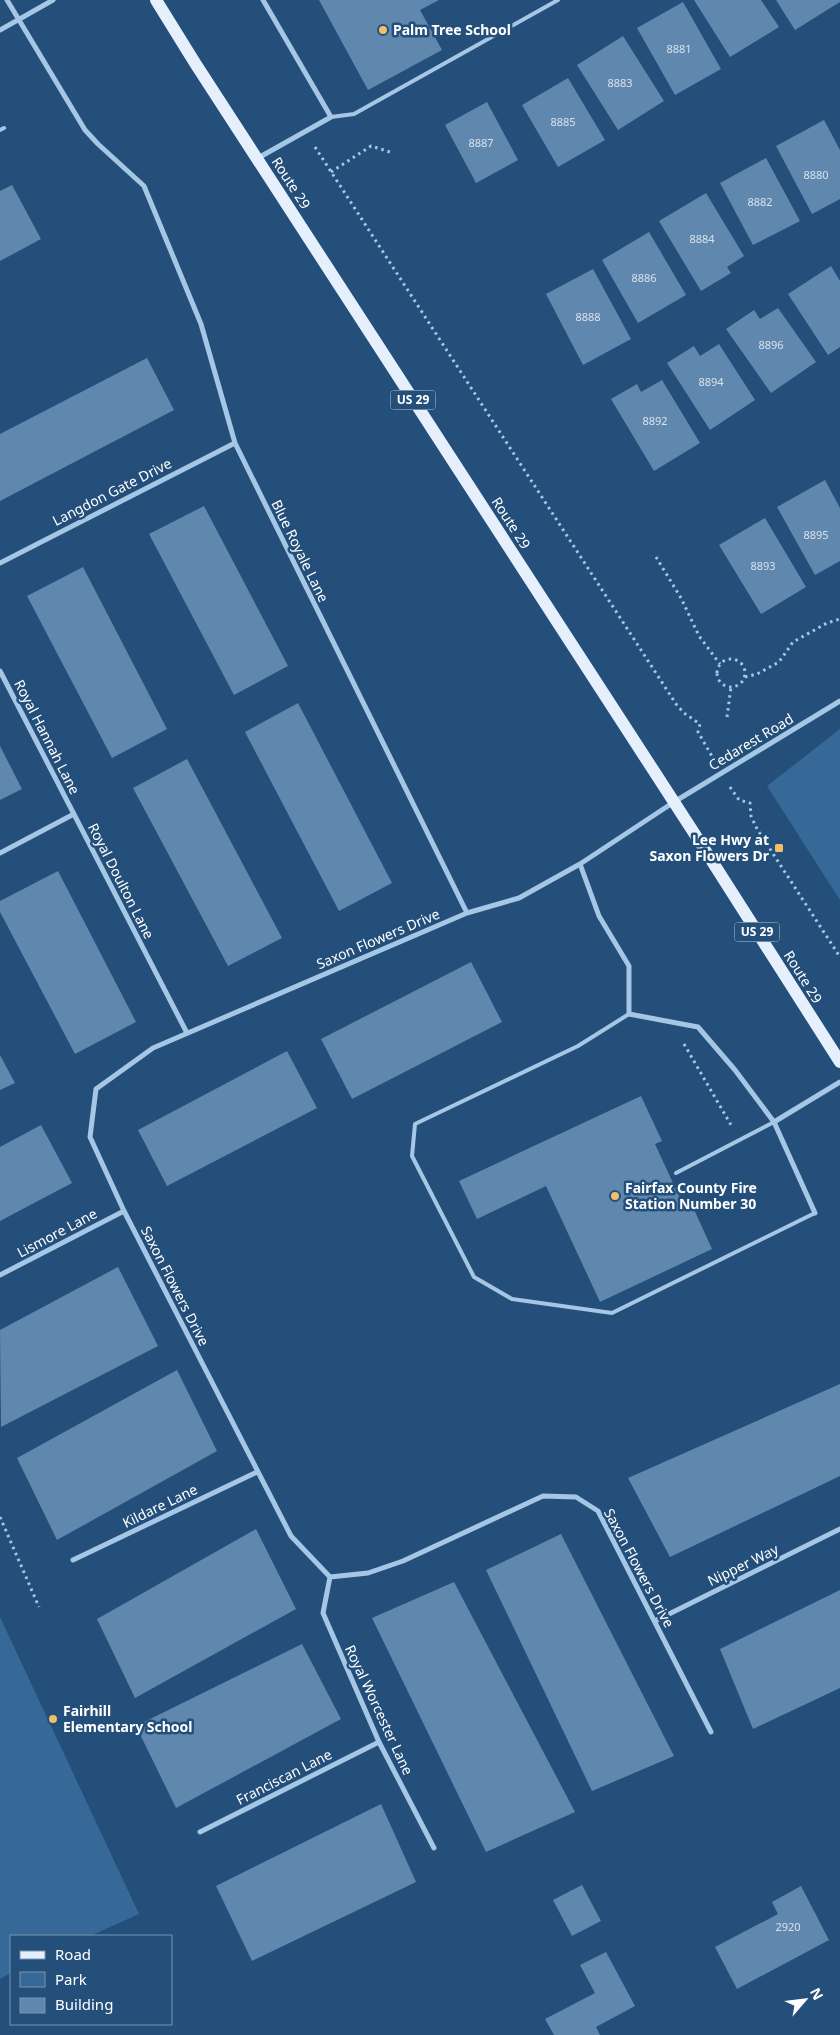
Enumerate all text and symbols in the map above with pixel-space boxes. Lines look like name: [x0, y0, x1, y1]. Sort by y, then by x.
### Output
place label: Palm Tree School: [393, 20, 511, 39]
marker: Palm Tree School: [377, 24, 389, 36]
house number: 8881: [666, 41, 692, 56]
house number: 8883: [607, 75, 633, 90]
house number: 8885: [550, 114, 576, 129]
house number: 8887: [468, 135, 494, 150]
street label: Route 29: [268, 153, 315, 212]
house number: 8880: [803, 167, 829, 182]
house number: 8882: [747, 194, 773, 209]
house number: 8884: [689, 231, 715, 246]
house number: 8886: [631, 270, 657, 285]
house number: 8888: [575, 309, 601, 324]
house number: 8896: [758, 337, 784, 352]
house number: 8894: [698, 374, 724, 389]
road number: US 29: [390, 390, 436, 410]
house number: 8892: [642, 413, 668, 428]
street label: Langdon Gate Drive: [49, 453, 175, 530]
street label: Route 29: [488, 493, 535, 552]
street label: Blue Royale Lane: [267, 496, 334, 605]
house number: 8895: [803, 527, 829, 542]
house number: 8893: [750, 558, 776, 573]
street label: Royal Hannah Lane: [10, 676, 85, 798]
street label: Cedarest Road: [705, 709, 797, 774]
street label: Royal Doulton Lane: [84, 820, 159, 942]
place label: Lee Hwy at Saxon Flowers Dr: [649, 830, 770, 865]
marker: Lee Hwy at Saxon Flowers Dr: [773, 842, 785, 854]
street label: Saxon Flowers Drive: [313, 904, 442, 973]
road number: US 29: [734, 922, 780, 942]
street label: Route 29: [780, 947, 827, 1007]
place label: Fairfax County Fire Station Number 30: [625, 1178, 757, 1213]
marker: Fairfax County Fire Station Number 30: [609, 1190, 621, 1202]
street label: Lismore Lane: [13, 1203, 100, 1262]
street label: Saxon Flowers Drive: [137, 1223, 214, 1349]
street label: Kildare Lane: [119, 1479, 200, 1532]
street label: Saxon Flowers Drive: [600, 1505, 679, 1631]
street label: Nipper Way: [704, 1539, 782, 1590]
street label: Royal Worcester Lane: [341, 1642, 418, 1778]
place label: Fairhill Elementary School: [63, 1701, 193, 1736]
marker: Fairhill Elementary School: [47, 1713, 59, 1725]
street label: Franciscan Lane: [233, 1744, 335, 1809]
house number: 2920: [775, 1919, 801, 1934]
legend: [10, 1935, 172, 2025]
text: Road: [55, 1944, 91, 1964]
text: Park: [55, 1969, 87, 1989]
north arrow: [780, 1975, 830, 2025]
text: N: [806, 1984, 828, 2003]
text: Building: [55, 1994, 113, 2014]

